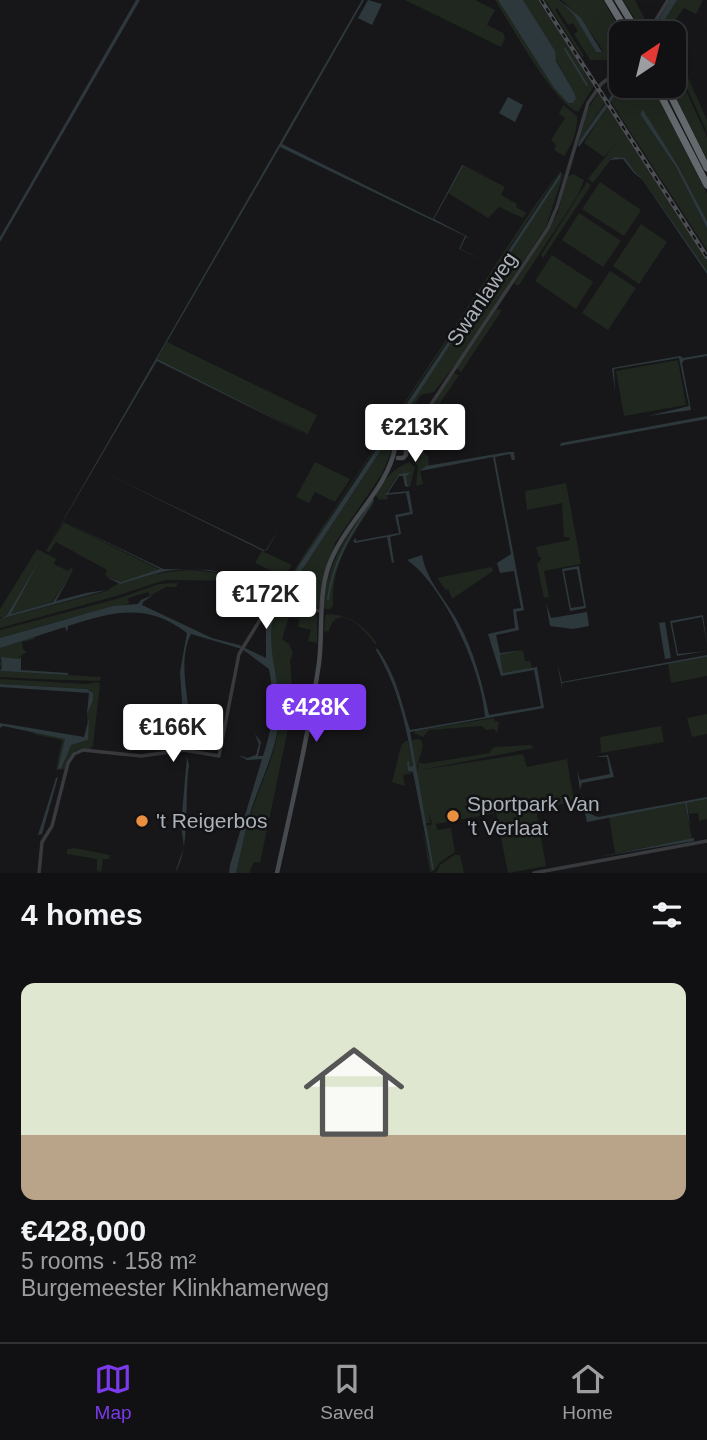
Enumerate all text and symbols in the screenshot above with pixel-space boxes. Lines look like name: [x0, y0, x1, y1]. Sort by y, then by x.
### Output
north arrow: [609, 21, 686, 98]
map controls: [609, 21, 686, 98]
street label: Swanlaweg: [442, 248, 521, 350]
pin: €213K: [366, 405, 464, 464]
text: €213K: [381, 414, 449, 440]
pin: €172K: [217, 572, 315, 631]
text: €172K: [232, 581, 300, 607]
pin: €428K: [267, 684, 365, 744]
text: €428K: [282, 694, 350, 720]
pin: €166K: [124, 704, 222, 764]
text: €166K: [139, 714, 207, 740]
place label: Sportpark Van 't Verlaat: [467, 792, 600, 839]
marker: Sportpark Van 't Verlaat: [445, 808, 461, 824]
place label: 't Reigerbos: [156, 809, 267, 832]
marker: 't Reigerbos: [134, 813, 150, 829]
icon: filters: [648, 896, 686, 934]
text: 4 homes: [21, 898, 143, 931]
icon: home: [291, 1029, 417, 1155]
text: €428,000: [21, 1214, 146, 1247]
text: 5 rooms · 158 m²: [21, 1248, 196, 1274]
text: Burgemeester Klinkhamerweg: [21, 1275, 329, 1301]
tab: Map: [94, 1360, 132, 1424]
tab: Saved: [320, 1360, 374, 1424]
tab: Home: [562, 1360, 613, 1424]

